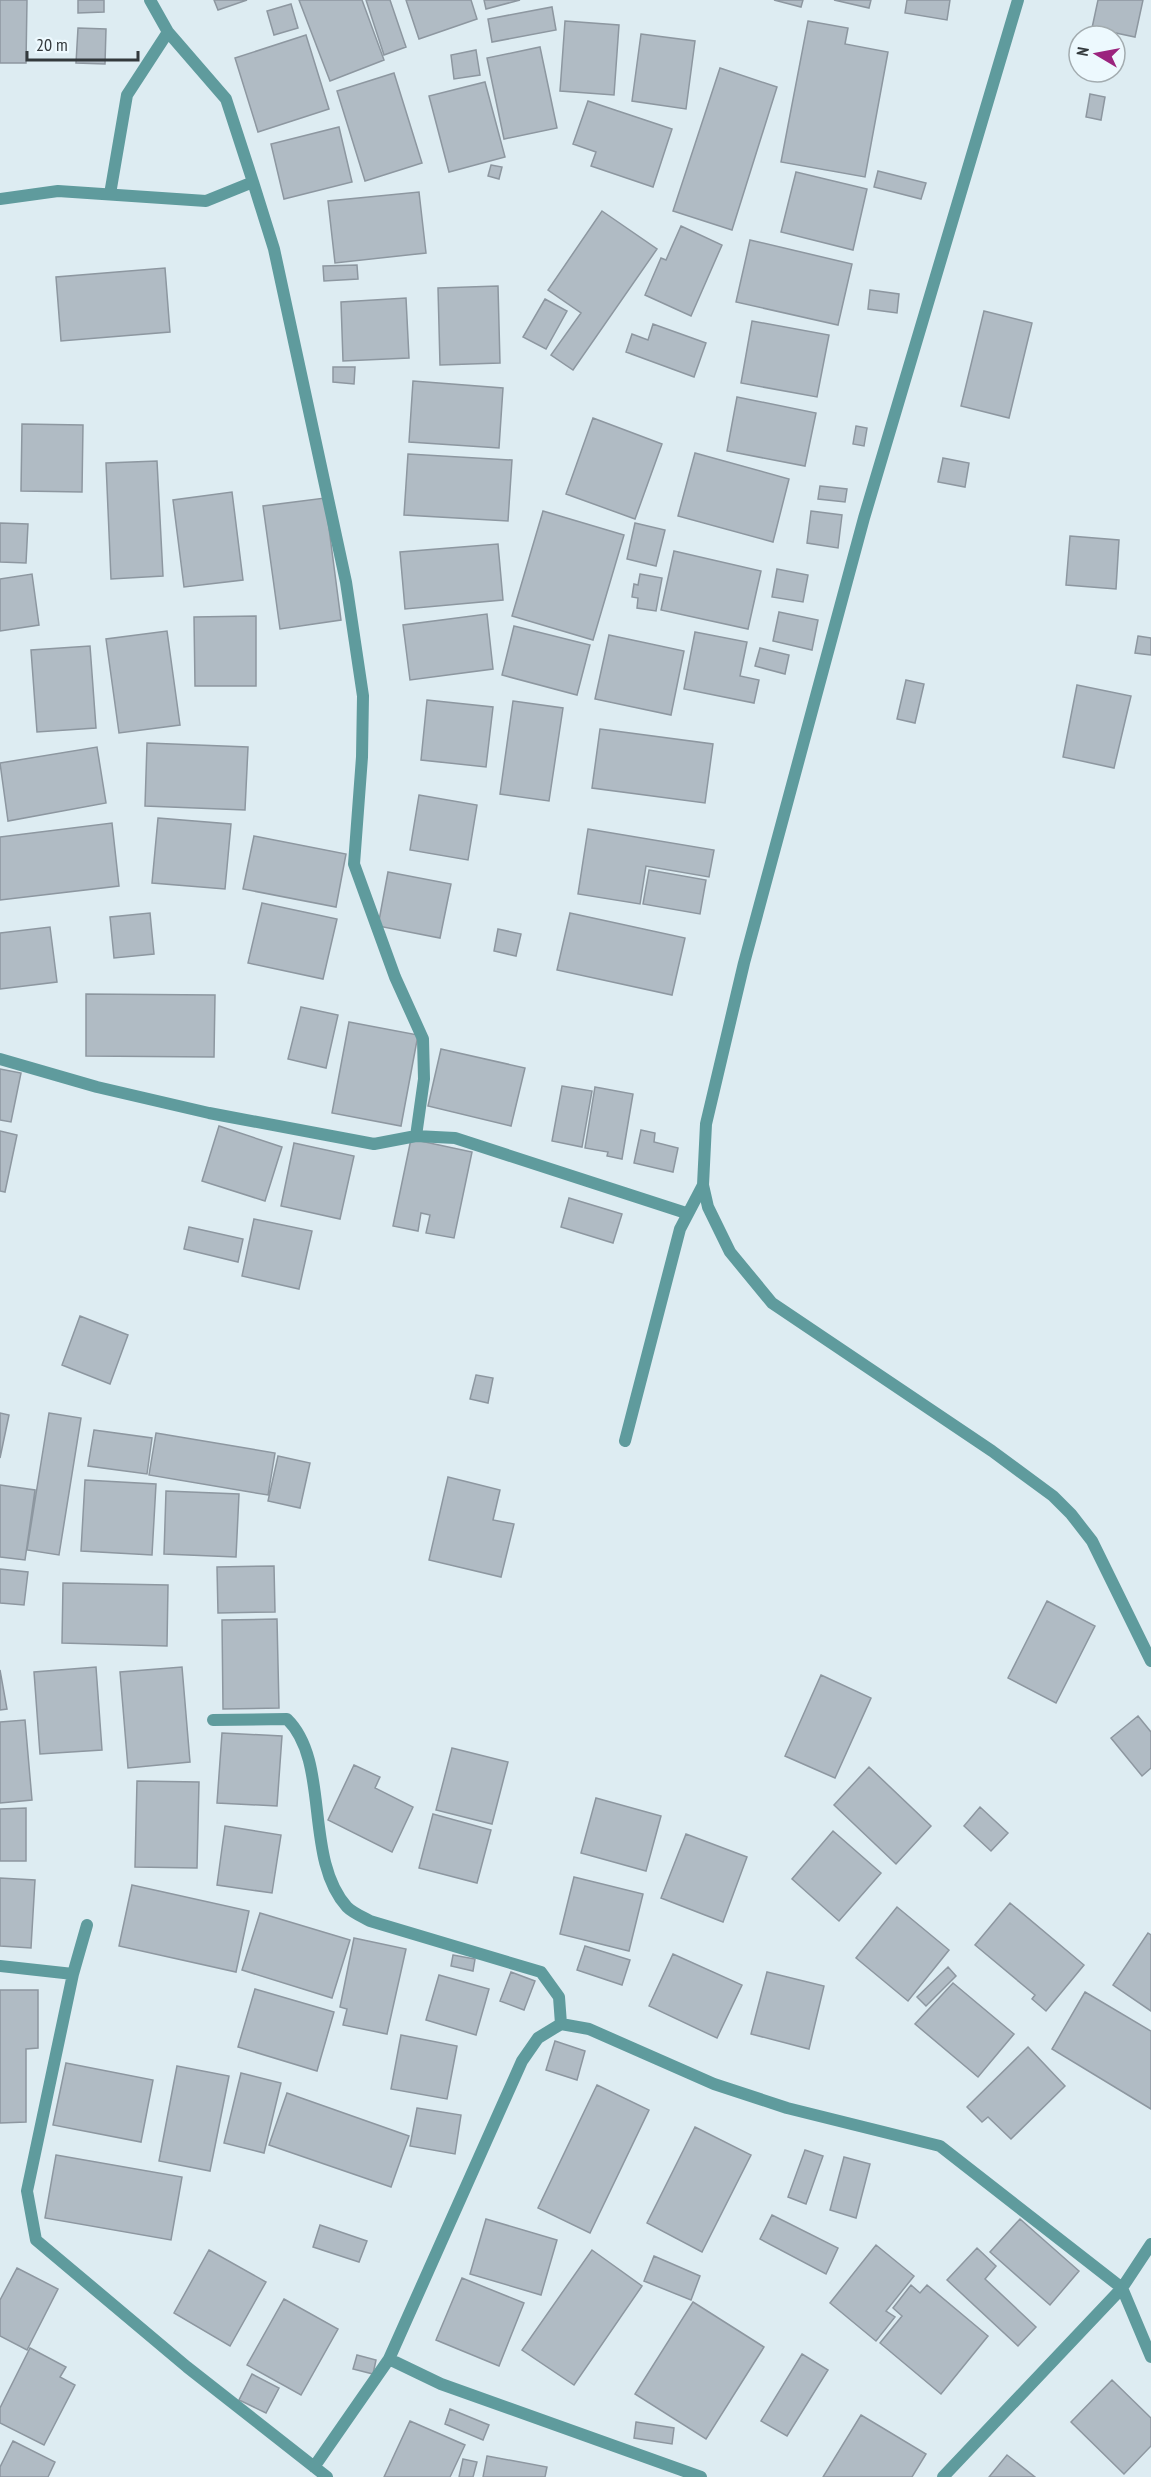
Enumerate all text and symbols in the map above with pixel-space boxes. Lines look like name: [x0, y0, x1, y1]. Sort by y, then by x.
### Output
scale bar: [27, 24, 138, 62]
north arrow: [1067, 24, 1127, 84]
text: 20 m: [36, 33, 68, 56]
text: N: [1072, 45, 1093, 57]

